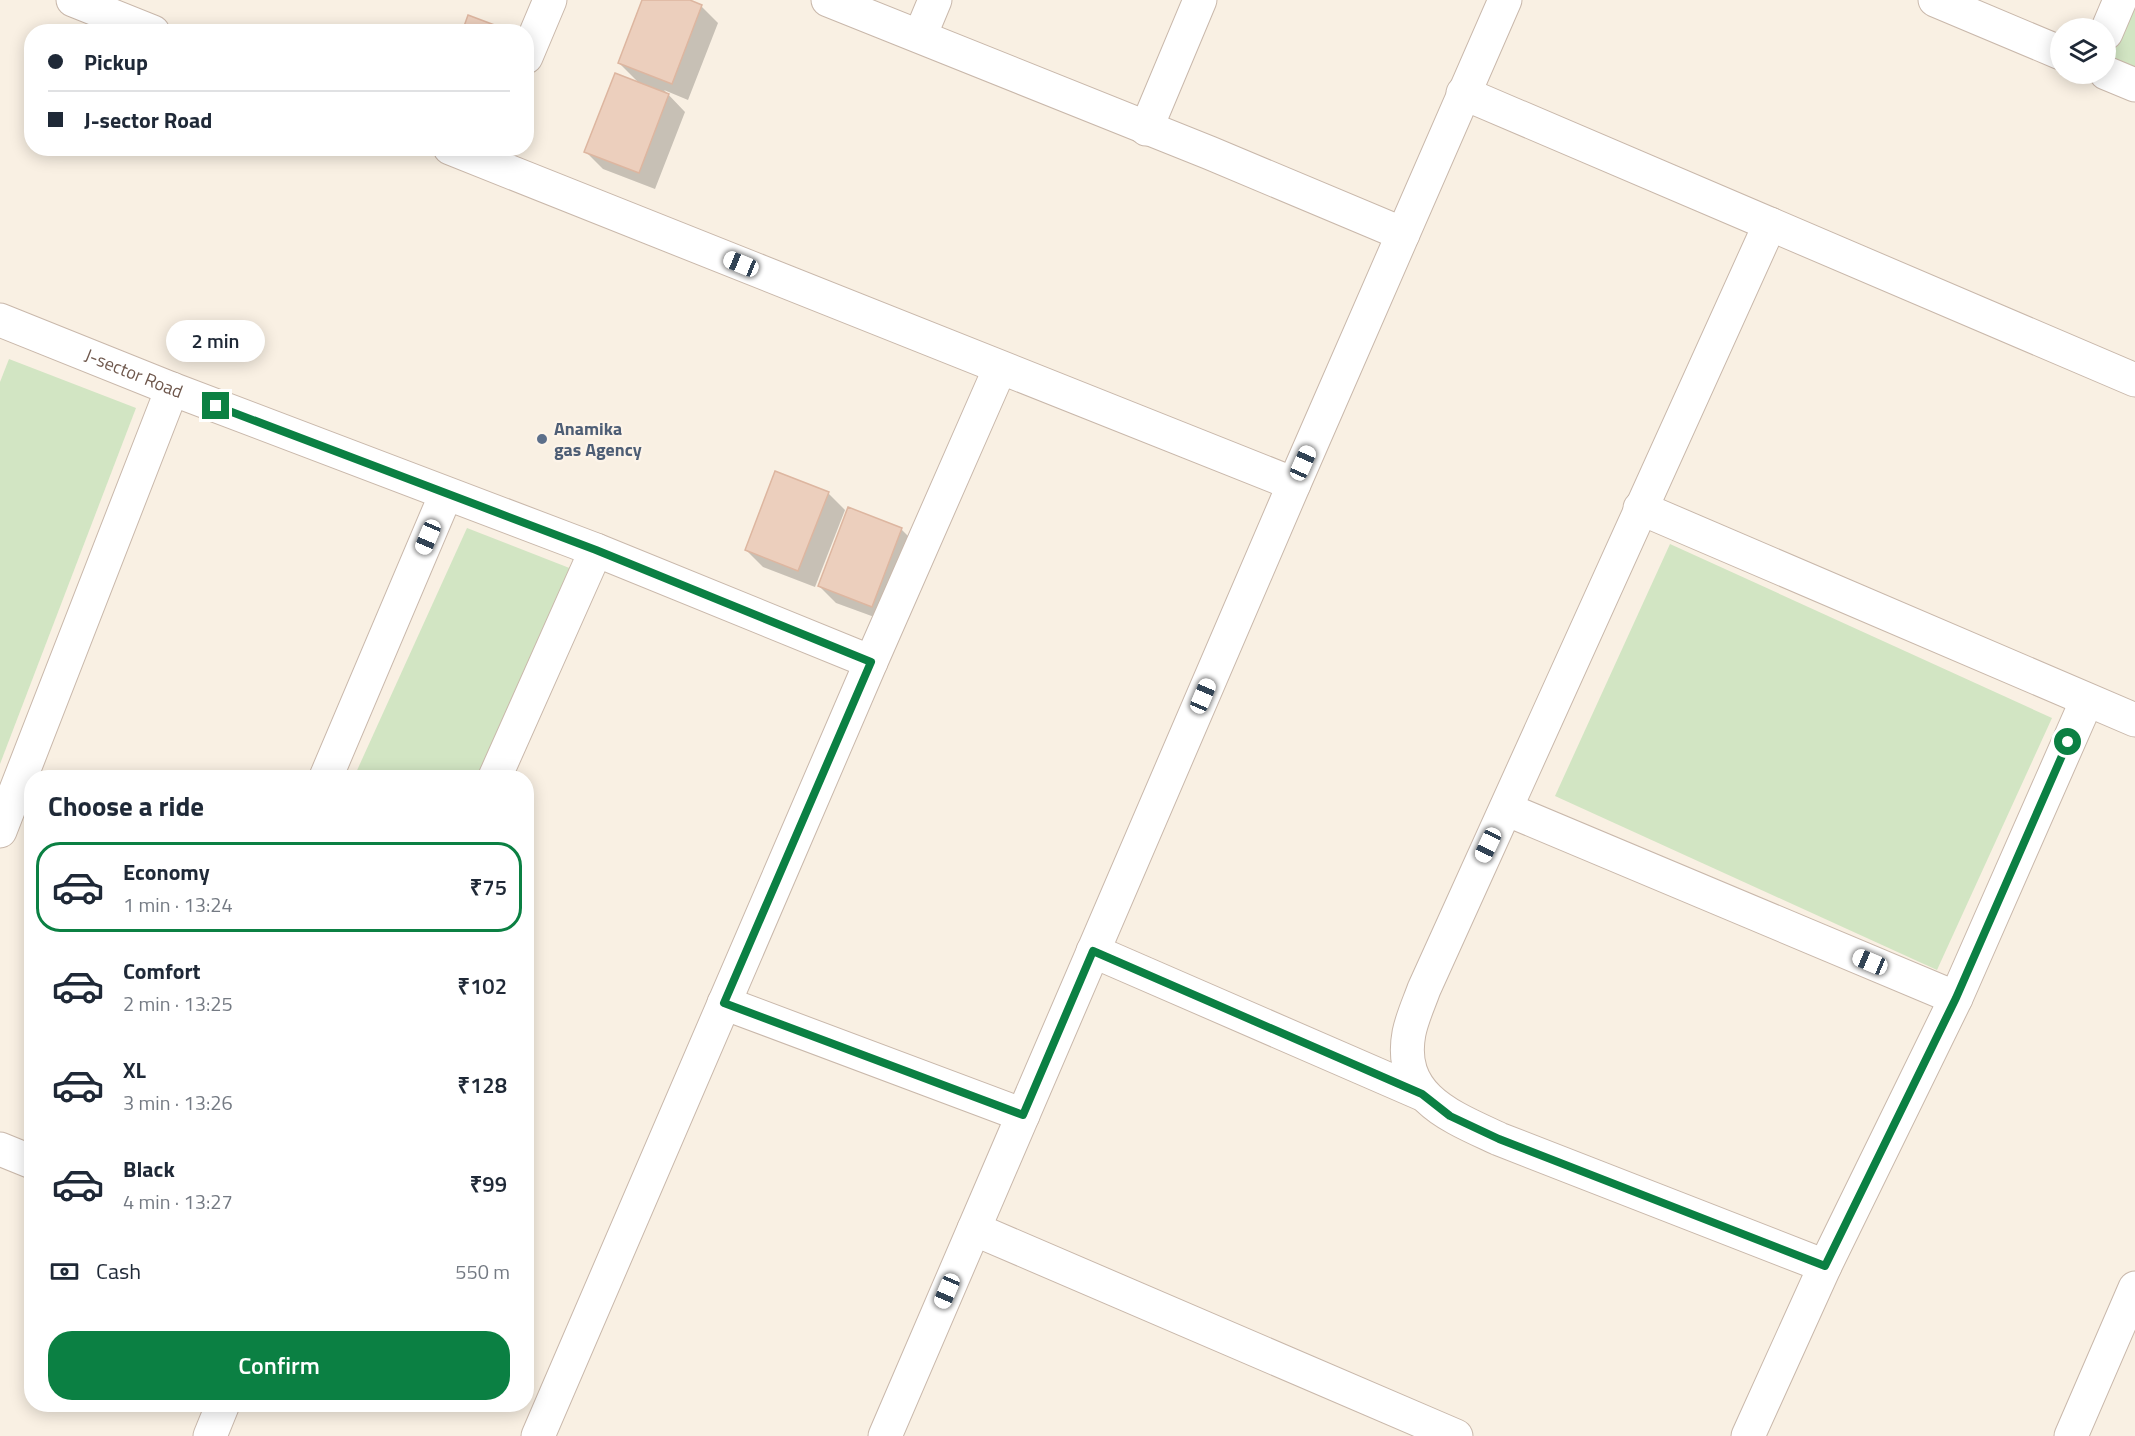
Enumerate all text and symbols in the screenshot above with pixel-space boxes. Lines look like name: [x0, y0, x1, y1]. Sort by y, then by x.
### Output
map controls: [2050, 18, 2116, 84]
button: layers: [2050, 18, 2116, 84]
text: Pickup: [84, 45, 148, 79]
text: J-sector Road: [84, 103, 212, 137]
car: [721, 249, 761, 279]
callout: 2 min: [166, 319, 266, 361]
text: 2 min: [191, 325, 240, 356]
street label: J-sector Road: [81, 341, 187, 405]
route end: [202, 392, 229, 419]
place label: Anamika gas Agency: [554, 415, 642, 463]
marker: Anamika gas Agency: [535, 432, 549, 446]
car: [1287, 443, 1319, 483]
car: [413, 517, 443, 557]
car: [1188, 676, 1218, 716]
route start: [2054, 728, 2081, 755]
text: Choose a ride: [48, 785, 204, 826]
car: [1472, 825, 1504, 865]
text: Economy: [123, 855, 210, 889]
icon: car: [51, 860, 105, 914]
text: ₹75: [470, 870, 507, 904]
text: 1 min · 13:24: [123, 889, 233, 920]
car: [1850, 947, 1890, 977]
text: Comfort: [123, 954, 201, 988]
icon: car: [51, 959, 105, 1013]
text: ₹102: [457, 969, 507, 1003]
text: 2 min · 13:25: [123, 988, 233, 1019]
text: XL: [123, 1053, 146, 1087]
icon: car: [51, 1058, 105, 1112]
text: ₹128: [457, 1068, 507, 1102]
text: 3 min · 13:26: [123, 1087, 233, 1118]
text: Black: [123, 1152, 175, 1186]
icon: car: [51, 1157, 105, 1211]
text: ₹99: [470, 1167, 507, 1201]
text: 4 min · 13:27: [123, 1186, 233, 1217]
text: Cash: [96, 1254, 141, 1288]
icon: cash: [48, 1255, 81, 1288]
text: 550 m: [455, 1256, 510, 1287]
car: [932, 1271, 962, 1311]
button: Confirm: [48, 1331, 510, 1400]

